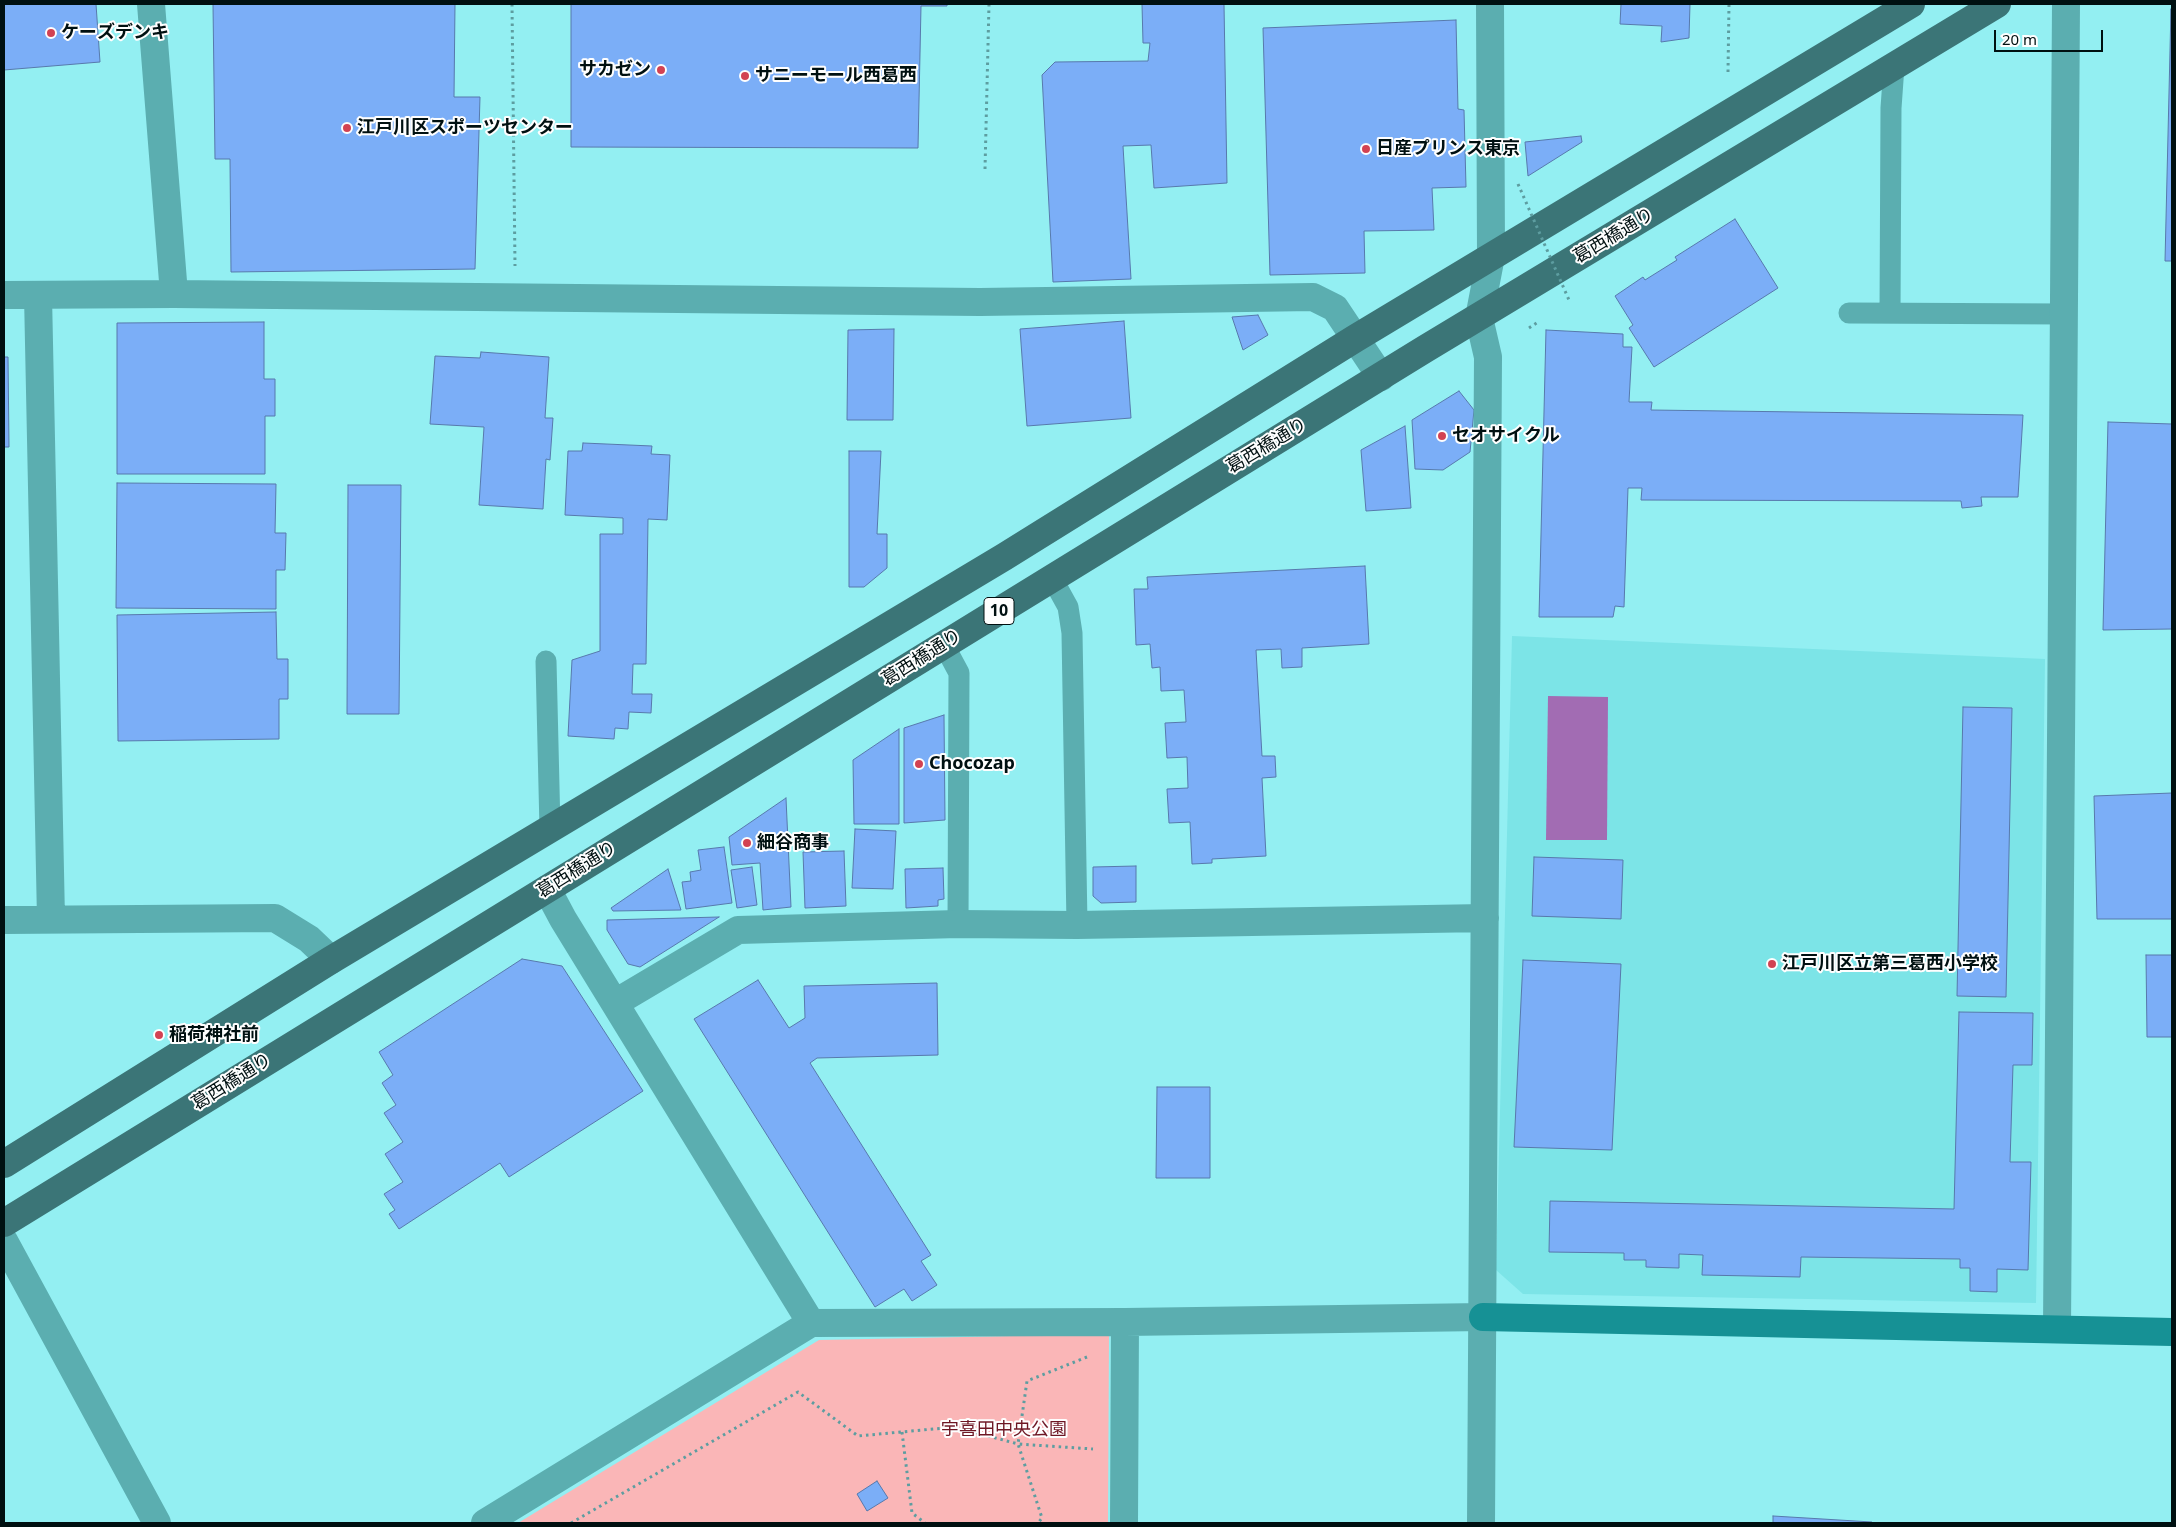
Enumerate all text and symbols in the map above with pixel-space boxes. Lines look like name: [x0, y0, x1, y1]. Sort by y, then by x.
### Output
scale bar: [1996, 20, 2105, 52]
place label: ケーズデンキ: [61, 22, 169, 44]
marker: ケーズデンキ: [45, 27, 57, 39]
text: 20 m: [2002, 29, 2037, 49]
place label: サカゼン: [579, 59, 651, 81]
marker: サカゼン: [655, 64, 667, 76]
place label: サニーモール西葛西: [755, 65, 917, 87]
marker: サニーモール西葛西: [739, 70, 751, 82]
place label: 江戸川区スポーツセンター: [357, 117, 573, 139]
marker: 江戸川区スポーツセンター: [341, 122, 353, 134]
place label: 日産プリンス東京: [1376, 138, 1520, 160]
marker: 日産プリンス東京: [1360, 143, 1372, 155]
street label: 葛西橋通り: [1570, 204, 1658, 268]
street label: 葛西橋通り: [1223, 414, 1311, 478]
place label: セオサイクル: [1452, 425, 1560, 447]
marker: セオサイクル: [1436, 430, 1448, 442]
road number: 10: [984, 598, 1014, 624]
street label: 葛西橋通り: [878, 625, 966, 691]
place label: Chocozap: [929, 753, 1015, 775]
marker: Chocozap: [913, 758, 925, 770]
place label: 細谷商事: [757, 832, 829, 854]
street label: 葛西橋通り: [533, 837, 621, 903]
marker: 細谷商事: [741, 837, 753, 849]
place label: 江戸川区立第三葛西小学校: [1782, 953, 1998, 975]
marker: 江戸川区立第三葛西小学校: [1766, 958, 1778, 970]
place label: 稲荷神社前: [169, 1024, 259, 1046]
marker: 稲荷神社前: [153, 1029, 165, 1041]
street label: 葛西橋通り: [188, 1049, 276, 1115]
park label: 宇喜田中央公園: [941, 1419, 1067, 1441]

